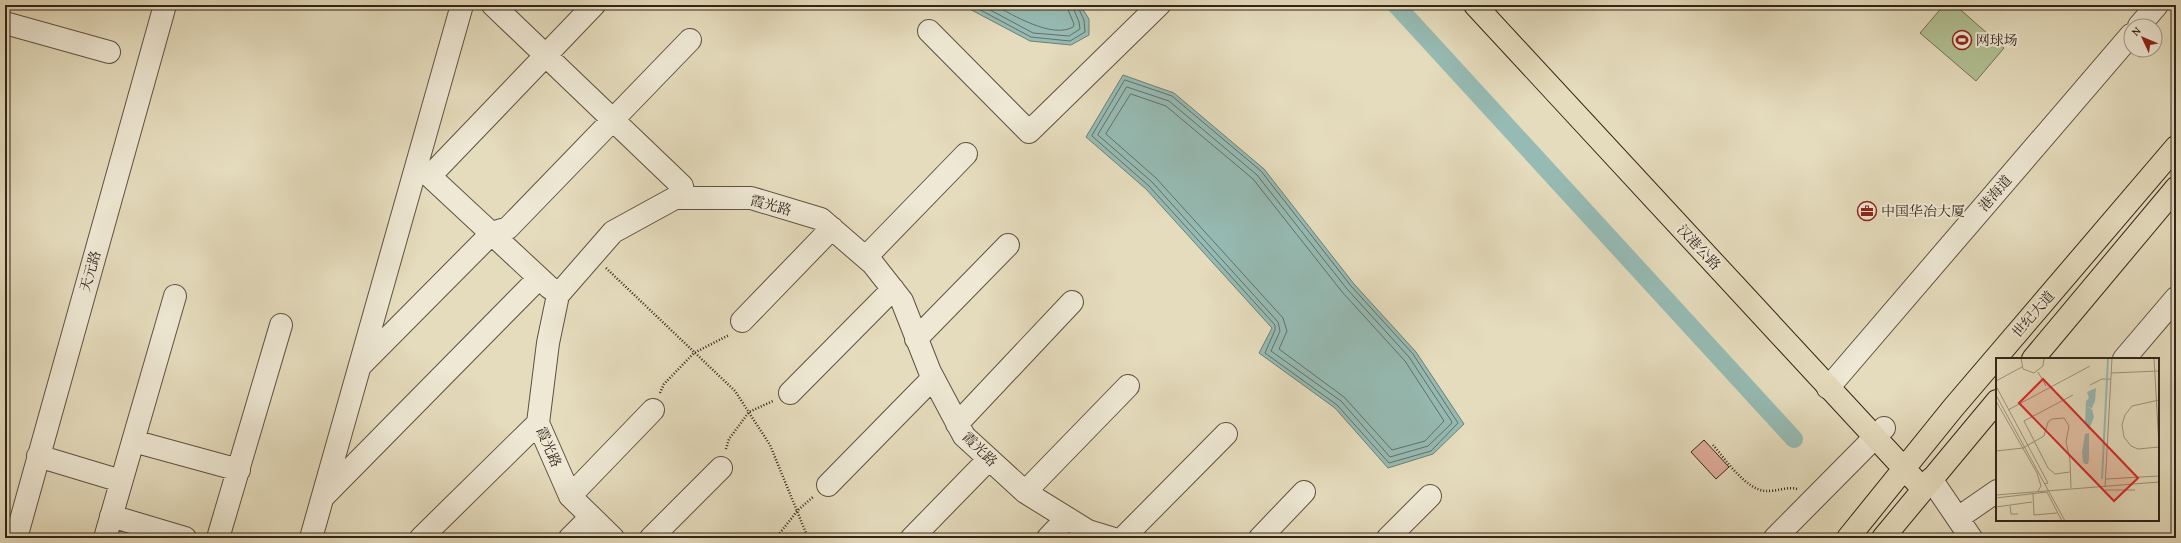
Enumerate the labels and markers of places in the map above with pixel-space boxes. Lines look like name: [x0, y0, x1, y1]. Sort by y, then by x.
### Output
sports icon: 网球场: [1951, 29, 1973, 51]
place label: 网球场: [1976, 30, 2018, 50]
office icon: 中国华冶大厦: [1856, 200, 1878, 222]
place label: 中国华冶大厦: [1881, 201, 1965, 221]

